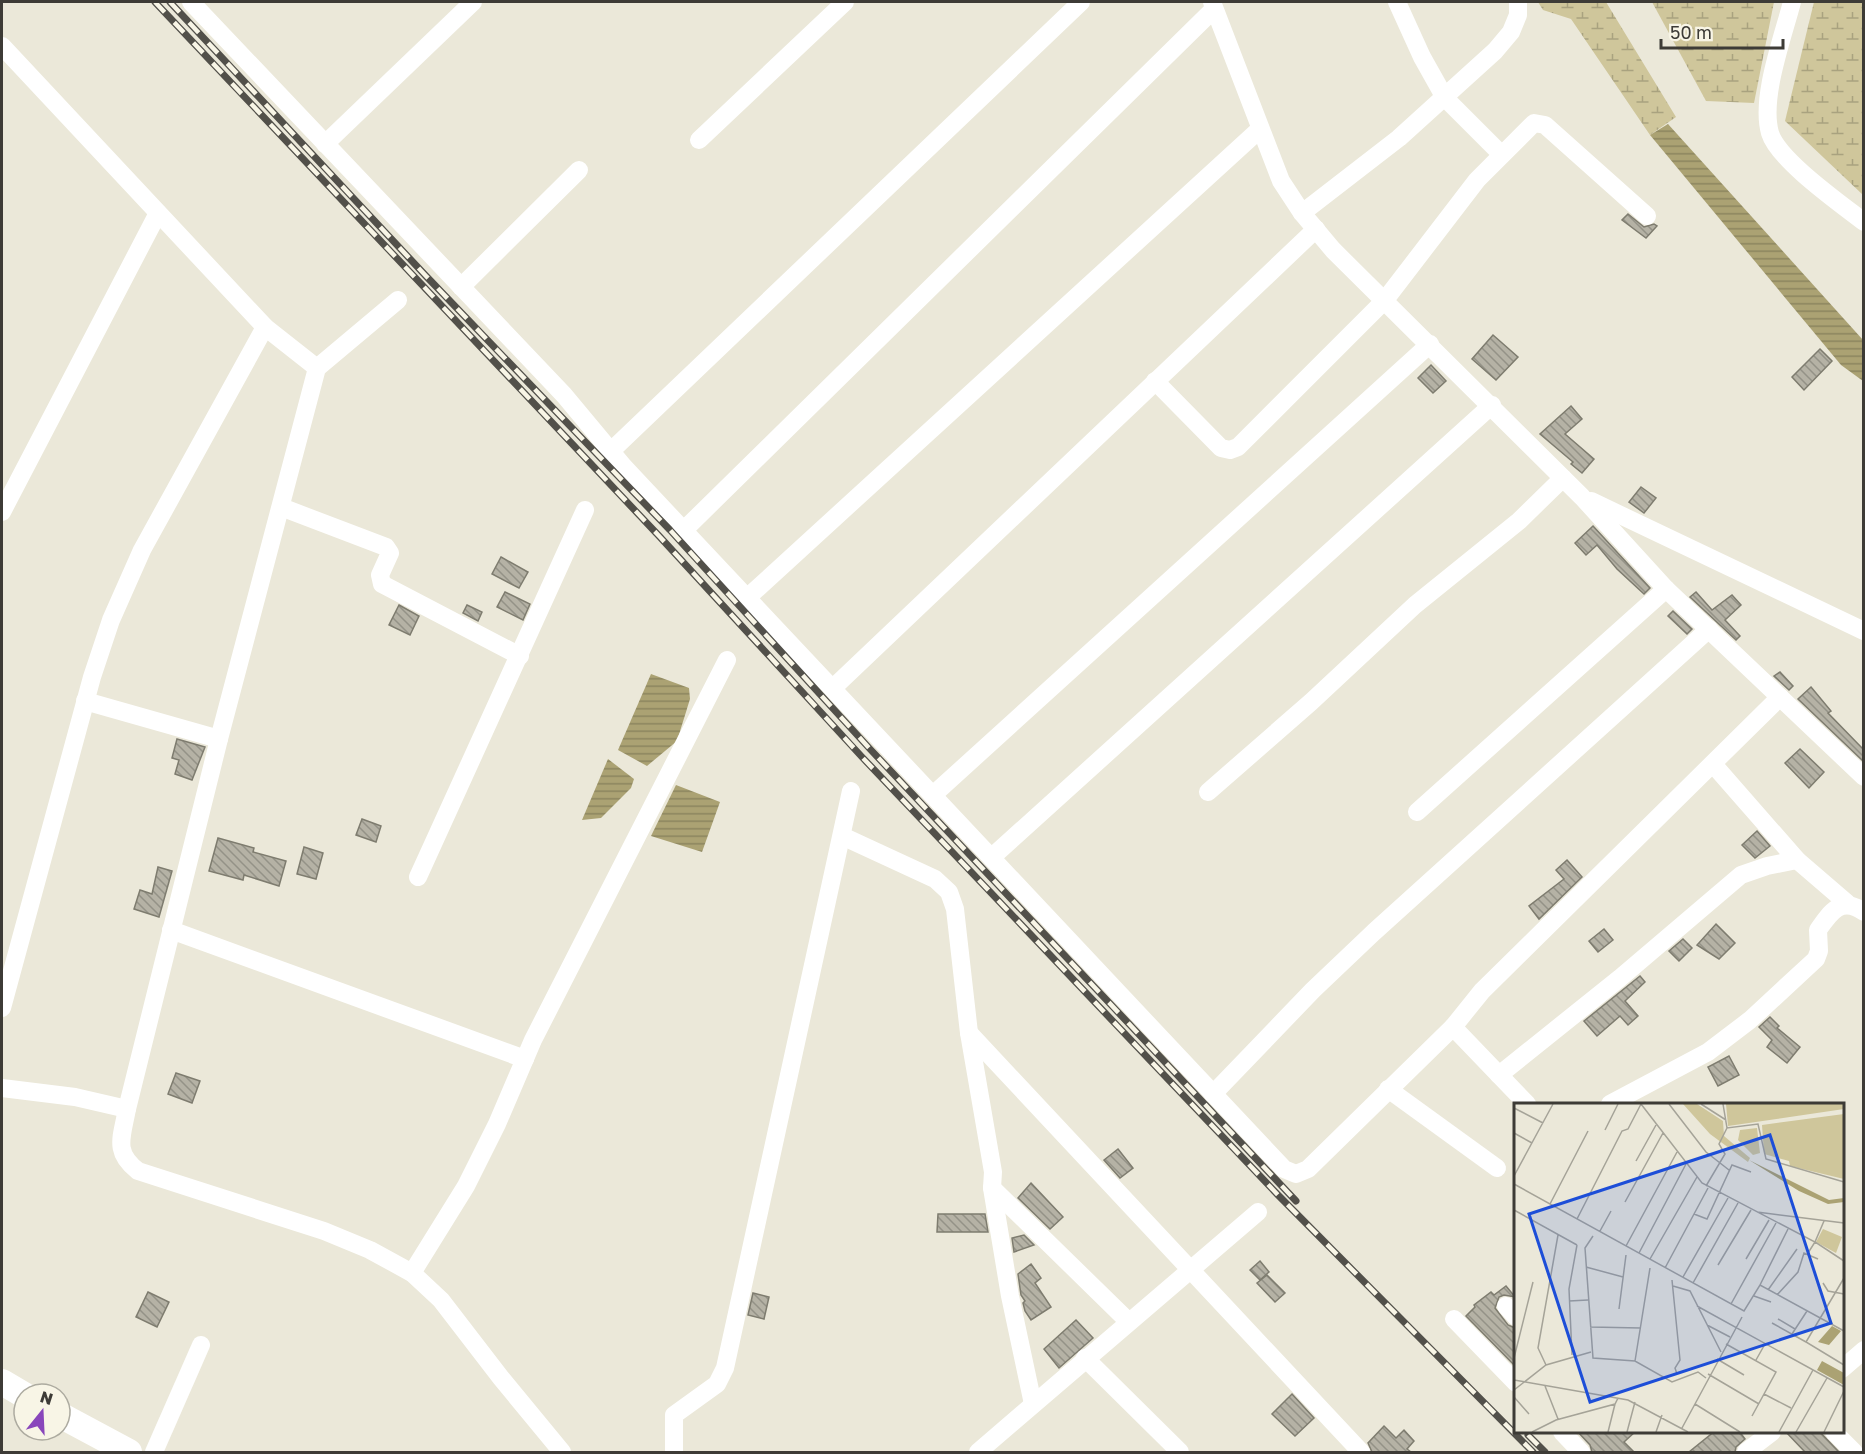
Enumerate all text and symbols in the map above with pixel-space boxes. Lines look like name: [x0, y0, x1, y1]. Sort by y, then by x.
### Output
scale bar: [1661, 12, 1782, 50]
text: 50 m: [1670, 21, 1712, 43]
inset map: [1514, 1103, 1844, 1433]
north arrow: [12, 1382, 72, 1442]
text: N: [38, 1386, 56, 1409]

